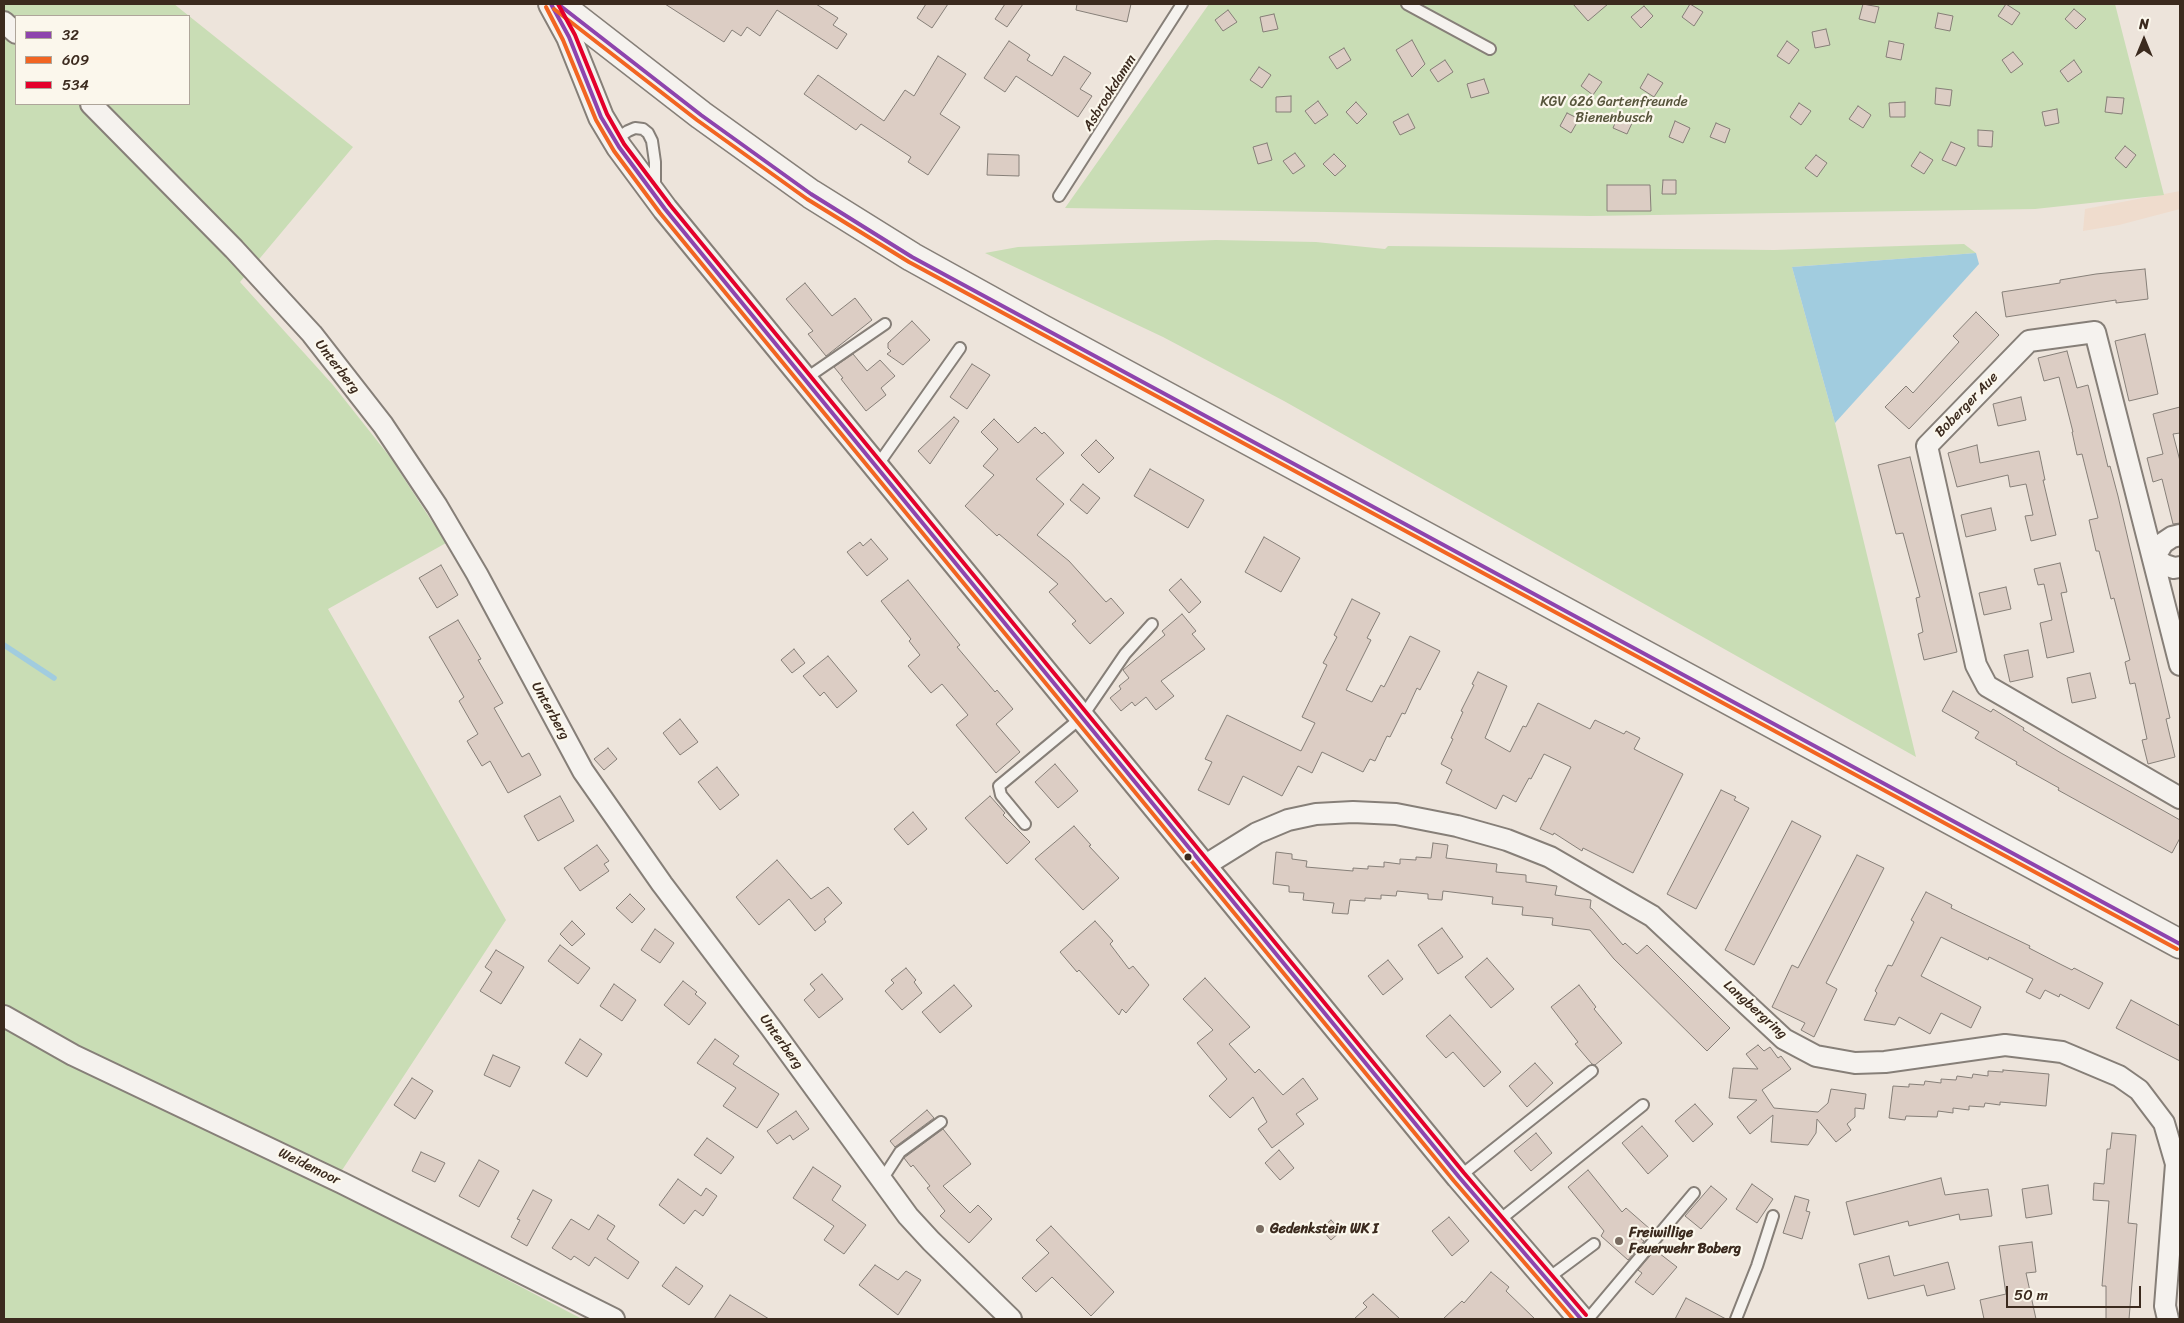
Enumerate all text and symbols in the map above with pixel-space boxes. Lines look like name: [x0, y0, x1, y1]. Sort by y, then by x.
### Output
text: N: [2139, 12, 2149, 37]
legend: [15, 15, 190, 105]
north arrow: [2119, 15, 2169, 65]
text: 32: [62, 22, 79, 48]
text: 609: [62, 47, 89, 73]
street label: Asbrookdamm: [1080, 52, 1140, 134]
text: 534: [62, 72, 89, 98]
park label: KGV 626 Gartenfreunde Bienenbusch: [1540, 94, 1688, 126]
street label: Unterberg: [311, 337, 363, 397]
street label: Boberger Aue: [1932, 369, 2002, 441]
street label: Unterberg: [527, 679, 573, 743]
unlabelled marker: [1183, 852, 1193, 862]
street label: Langbergring: [1720, 977, 1790, 1043]
street label: Unterberg: [756, 1011, 806, 1073]
street label: Weidemoor: [275, 1145, 343, 1189]
place label: Gedenkstein WK I: [1270, 1221, 1378, 1237]
marker: Gedenkstein WK I: [1254, 1223, 1266, 1235]
place label: Freiwillige Feuerwehr Boberg: [1629, 1225, 1741, 1258]
marker: Freiwillige Feuerwehr Boberg: [1613, 1235, 1625, 1247]
scale bar: [2009, 1276, 2144, 1308]
text: 50 m: [2014, 1282, 2048, 1308]

